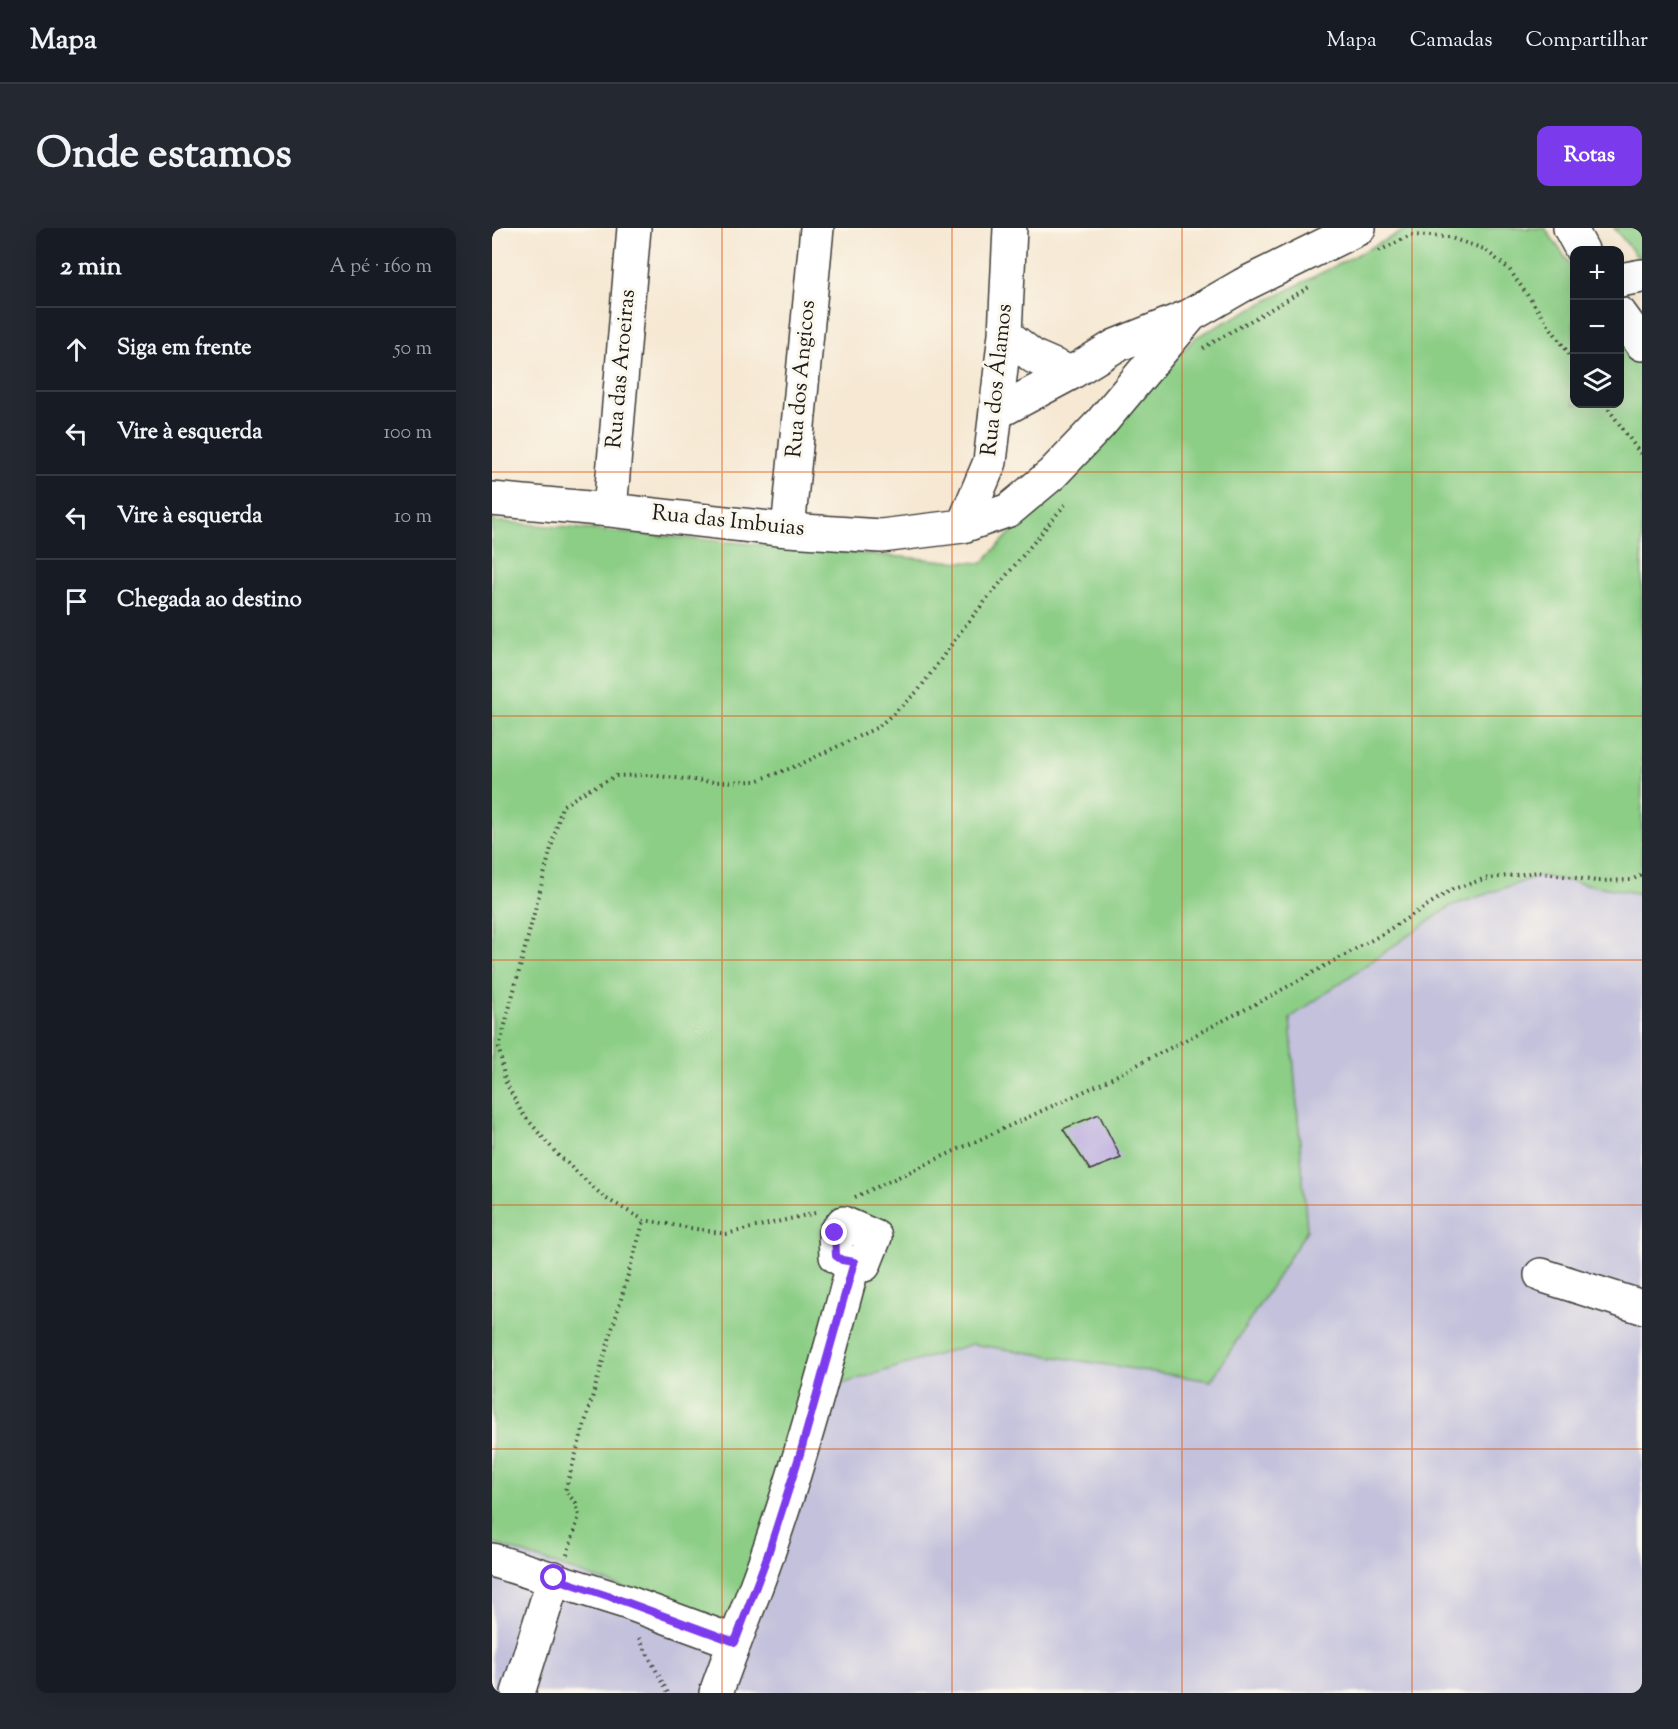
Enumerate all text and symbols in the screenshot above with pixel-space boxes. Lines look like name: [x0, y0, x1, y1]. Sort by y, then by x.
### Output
text: Mapa: [30, 21, 97, 61]
text: Mapa: [1327, 26, 1377, 56]
text: Camadas: [1410, 26, 1493, 56]
text: Compartilhar: [1526, 26, 1648, 56]
text: Onde estamos: [36, 126, 292, 186]
button: Rotas: [1537, 126, 1642, 186]
map controls: [1570, 246, 1624, 408]
button: +: [1570, 246, 1624, 300]
text: 2 min: [60, 249, 122, 286]
text: A pé · 160 m: [329, 253, 432, 282]
street label: Rua das Aroeiras: [599, 288, 645, 450]
street label: Rua dos Angicos: [779, 299, 825, 459]
button: −: [1570, 300, 1624, 354]
street label: Rua dos Álamos: [973, 302, 1022, 458]
icon: ahead: [60, 333, 93, 366]
text: Siga em frente: [117, 333, 252, 365]
text: 50 m: [394, 335, 432, 364]
button: layers: [1570, 354, 1624, 408]
icon: left: [60, 417, 93, 450]
text: Vire à esquerda: [117, 417, 262, 449]
text: 100 m: [383, 419, 432, 448]
street label: Rua das Imbuias: [650, 498, 806, 546]
icon: left: [60, 501, 93, 534]
text: Vire à esquerda: [117, 501, 262, 533]
text: 10 m: [394, 503, 432, 532]
icon: arrive: [60, 585, 93, 618]
text: Chegada ao destino: [117, 585, 302, 617]
route end: [821, 1219, 847, 1245]
route start: [540, 1564, 566, 1590]

